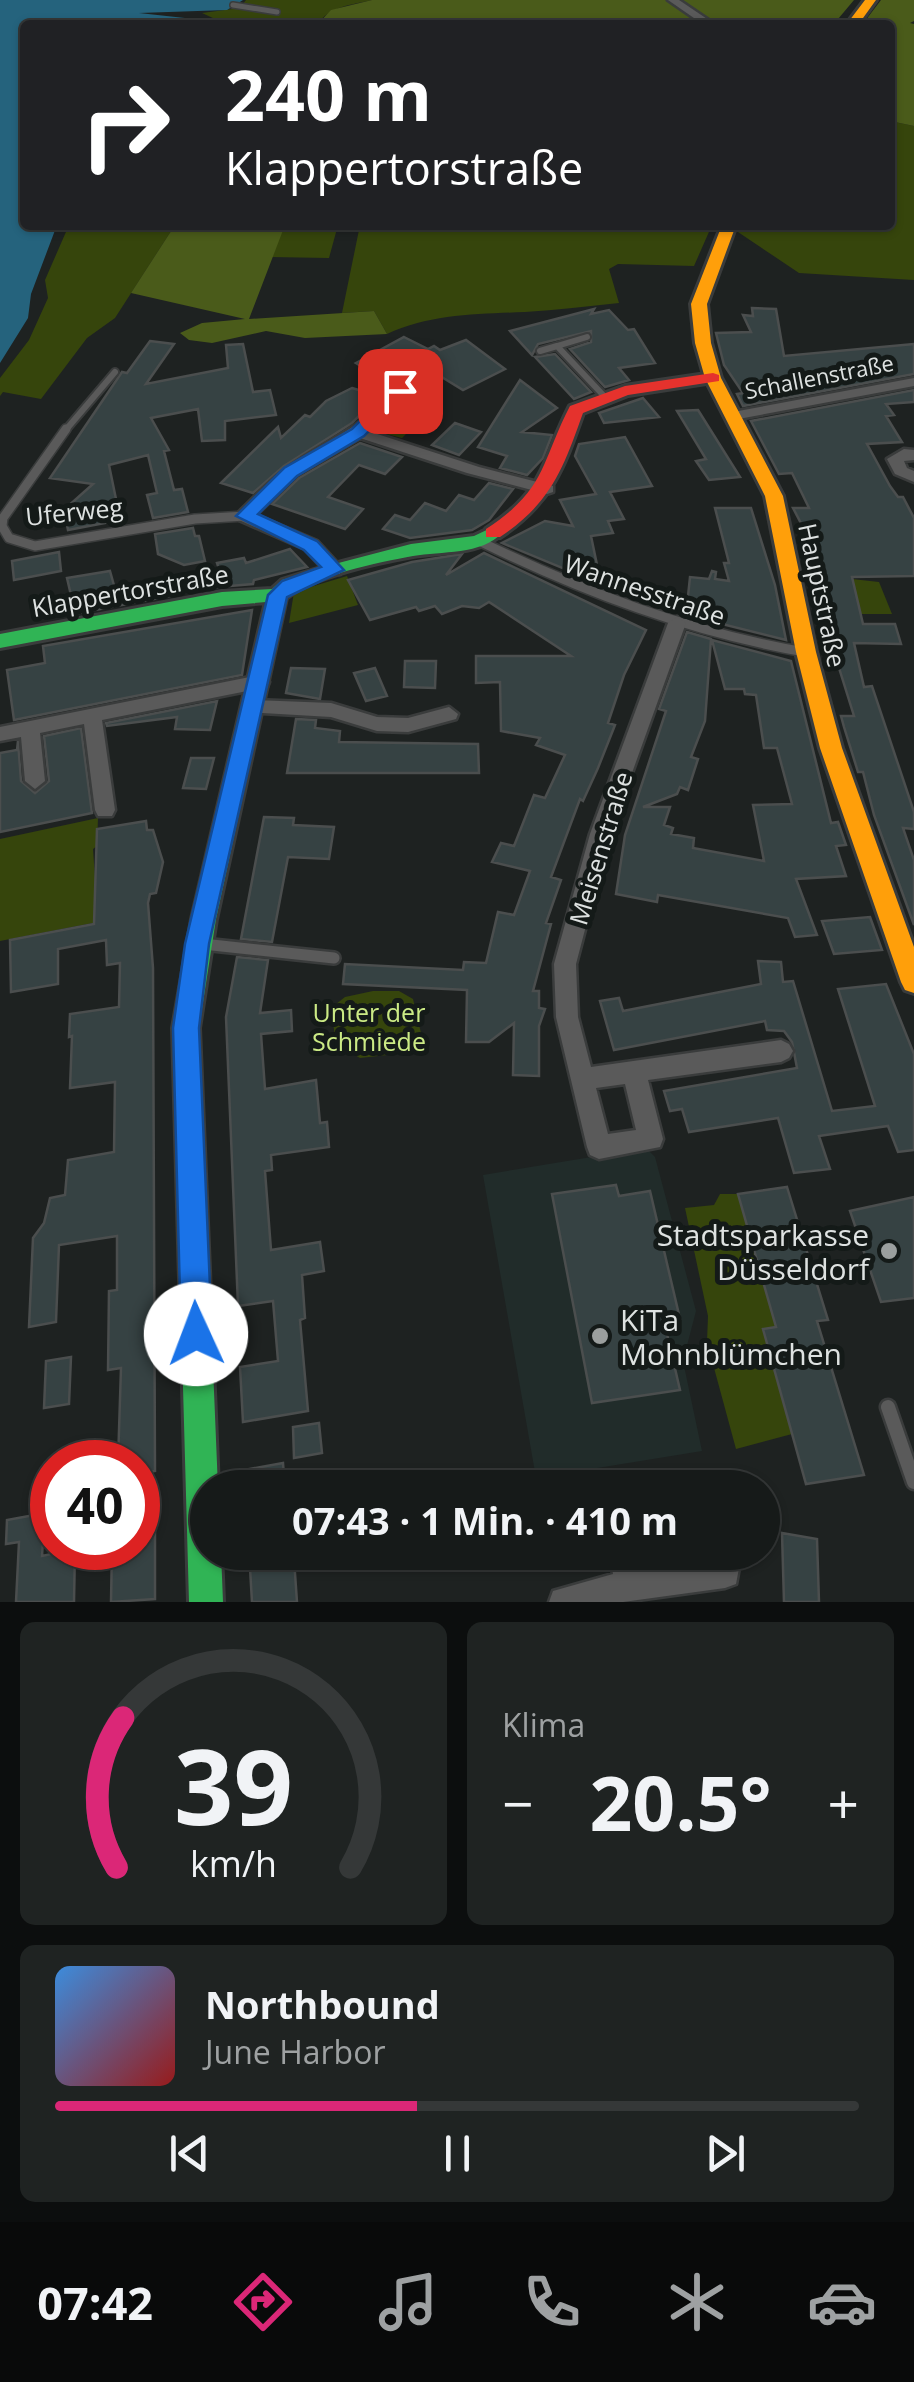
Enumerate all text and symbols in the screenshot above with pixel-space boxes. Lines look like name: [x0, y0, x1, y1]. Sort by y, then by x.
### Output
text: 240 m: [225, 46, 432, 142]
icon: right: [60, 60, 190, 190]
text: Klappertorstraße: [225, 137, 583, 198]
street label: Schallenstraße: [742, 347, 896, 405]
pin: [358, 349, 443, 434]
icon: arrive: [373, 364, 428, 419]
street label: Uferweg: [24, 489, 125, 533]
street label: Hauptstraße: [791, 520, 855, 670]
street label: Wannesstraße: [560, 546, 730, 632]
street label: Klappertorstraße: [29, 556, 231, 624]
street label: Meisenstraße: [561, 767, 639, 929]
park label: Unter der Schmiede: [312, 995, 426, 1058]
place label: Stadtsparkasse Düsseldorf: [657, 1214, 871, 1289]
marker: Stadtsparkasse Düsseldorf: [878, 1240, 900, 1262]
position arrow: [144, 1282, 248, 1386]
place label: KiTa Mohnblümchen: [620, 1299, 842, 1374]
marker: KiTa Mohnblümchen: [589, 1325, 611, 1347]
speed limit sign: 40: [30, 1440, 160, 1570]
text: 07:43 · 1 Min. · 410 m: [292, 1494, 678, 1546]
text: Klima: [502, 1703, 585, 1746]
text: 39: [174, 1714, 293, 1855]
text: 20.5°: [589, 1751, 772, 1853]
text: −: [502, 1765, 533, 1840]
text: +: [828, 1765, 859, 1840]
text: km/h: [190, 1839, 277, 1887]
text: Northbound: [205, 1978, 440, 2030]
text: June Harbor: [205, 2030, 385, 2073]
icon: previous: [162, 2126, 217, 2181]
icon: pause: [430, 2126, 485, 2181]
icon: next: [698, 2126, 753, 2181]
icon: directions: [228, 2267, 298, 2337]
icon: music: [373, 2267, 443, 2337]
icon: phone: [517, 2267, 587, 2337]
icon: climate: [662, 2267, 732, 2337]
icon: car: [807, 2267, 877, 2337]
text: 07:42: [37, 2272, 153, 2333]

